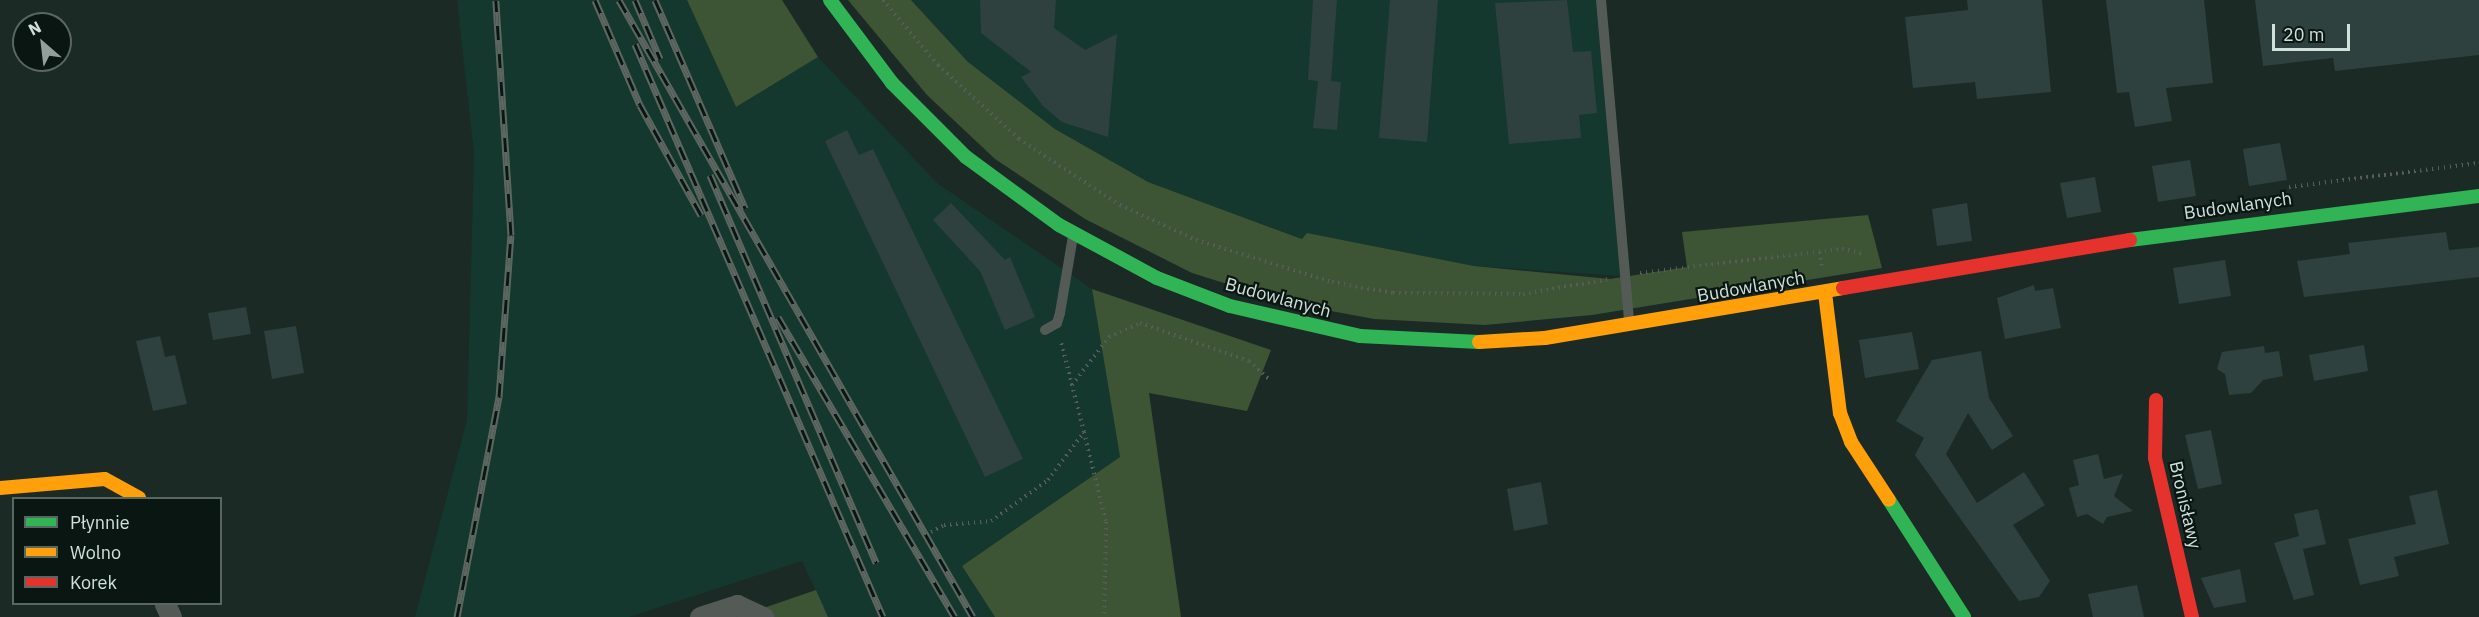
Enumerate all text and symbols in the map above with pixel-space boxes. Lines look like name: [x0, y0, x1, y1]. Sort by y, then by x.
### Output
north arrow: [12, 12, 72, 72]
scale bar: [2275, 12, 2353, 50]
text: N: [25, 16, 44, 39]
text: 20 m: [2283, 23, 2325, 46]
street label: Budowlanych: [2183, 188, 2293, 224]
street label: Budowlanych: [1695, 267, 1807, 307]
street label: Budowlanych: [1223, 273, 1333, 323]
street label: Bronisławy: [2164, 459, 2206, 551]
legend: [12, 497, 222, 605]
text: Płynnie: [70, 511, 130, 534]
text: Wolno: [70, 541, 121, 564]
text: Korek: [70, 571, 117, 594]

